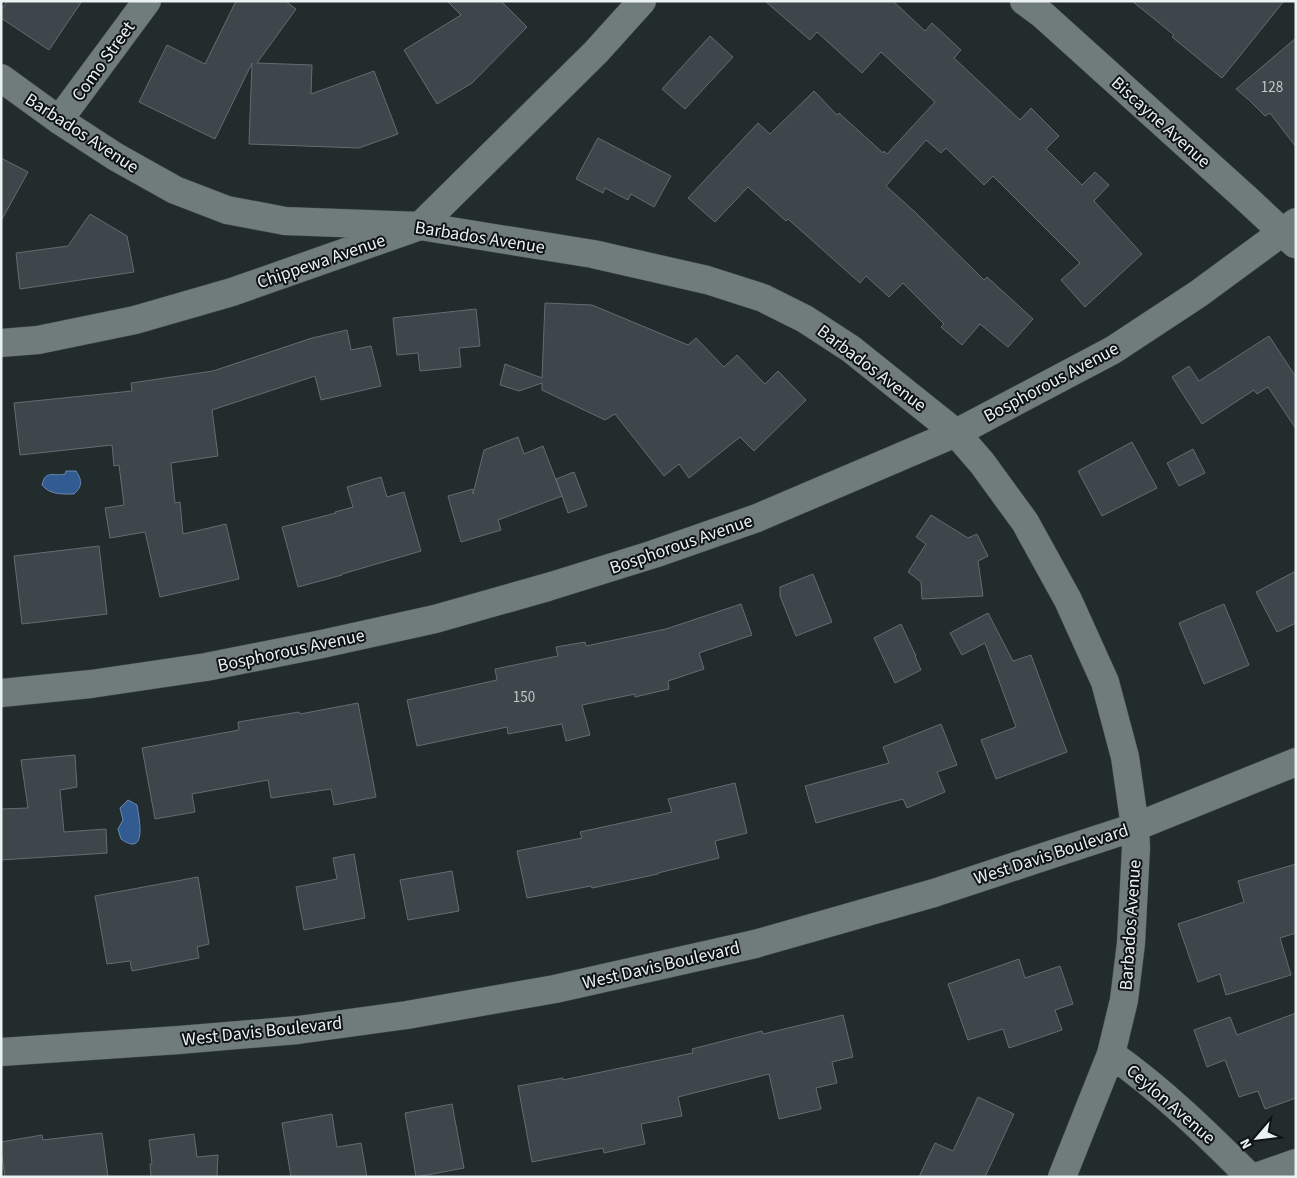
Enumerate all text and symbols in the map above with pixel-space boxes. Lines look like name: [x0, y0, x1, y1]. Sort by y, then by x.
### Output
street label: Como Street: [66, 16, 141, 106]
street label: Biscayne Avenue: [1106, 71, 1216, 174]
house number: 128: [1261, 77, 1283, 98]
street label: Barbados Avenue: [20, 87, 144, 180]
street label: Barbados Avenue: [413, 215, 547, 260]
street label: Chippewa Avenue: [254, 228, 389, 295]
street label: Barbados Avenue: [812, 319, 932, 418]
street label: Bosphorous Avenue: [979, 336, 1123, 429]
street label: Bosphorous Avenue: [606, 508, 756, 581]
street label: Bosphorous Avenue: [215, 623, 367, 678]
house number: 150: [513, 687, 535, 708]
street label: West Davis Boulevard: [971, 818, 1132, 891]
street label: Barbados Avenue: [1113, 859, 1148, 991]
street label: West Davis Boulevard: [580, 935, 742, 996]
street label: West Davis Boulevard: [181, 1011, 343, 1052]
street label: Ceylon Avenue: [1121, 1059, 1221, 1150]
north arrow: [1232, 1113, 1282, 1163]
text: N: [1235, 1135, 1257, 1152]

